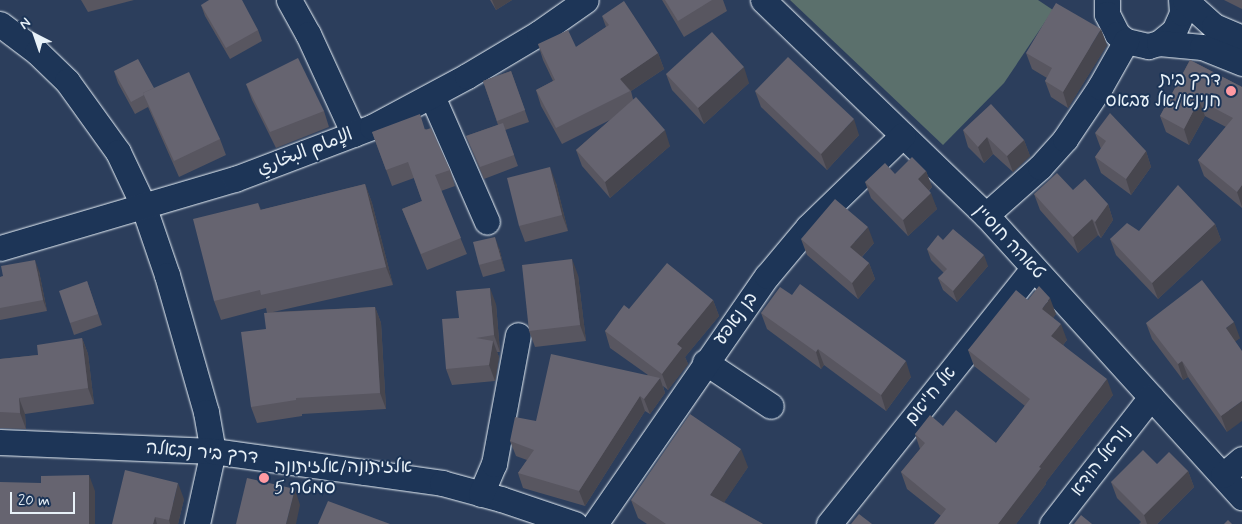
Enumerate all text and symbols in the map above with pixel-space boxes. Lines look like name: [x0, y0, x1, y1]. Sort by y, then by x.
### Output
north arrow: [10, 10, 60, 60]
text: N: [16, 14, 35, 34]
place label: דרך בית חנינא/אל עבאס: [1106, 70, 1221, 112]
marker: דרך בית חנינא/אל עבאס: [1225, 85, 1237, 97]
street label: الإمام البخاري: [254, 124, 356, 180]
street label: טאהה חוסיין: [969, 200, 1049, 284]
street label: בן נאפע: [710, 288, 762, 350]
street label: אל ח'יאם: [901, 363, 961, 429]
street label: נוראל הודא: [1067, 421, 1135, 501]
street label: דרך ביר נבאלה: [145, 437, 259, 469]
place label: אלזיתונה/אלזיתונה סמטה 5: [274, 457, 412, 499]
marker: אלזיתונה/אלזיתונה סמטה 5: [258, 472, 270, 484]
scale bar: [12, 482, 78, 514]
text: 20 m: [18, 491, 50, 511]

